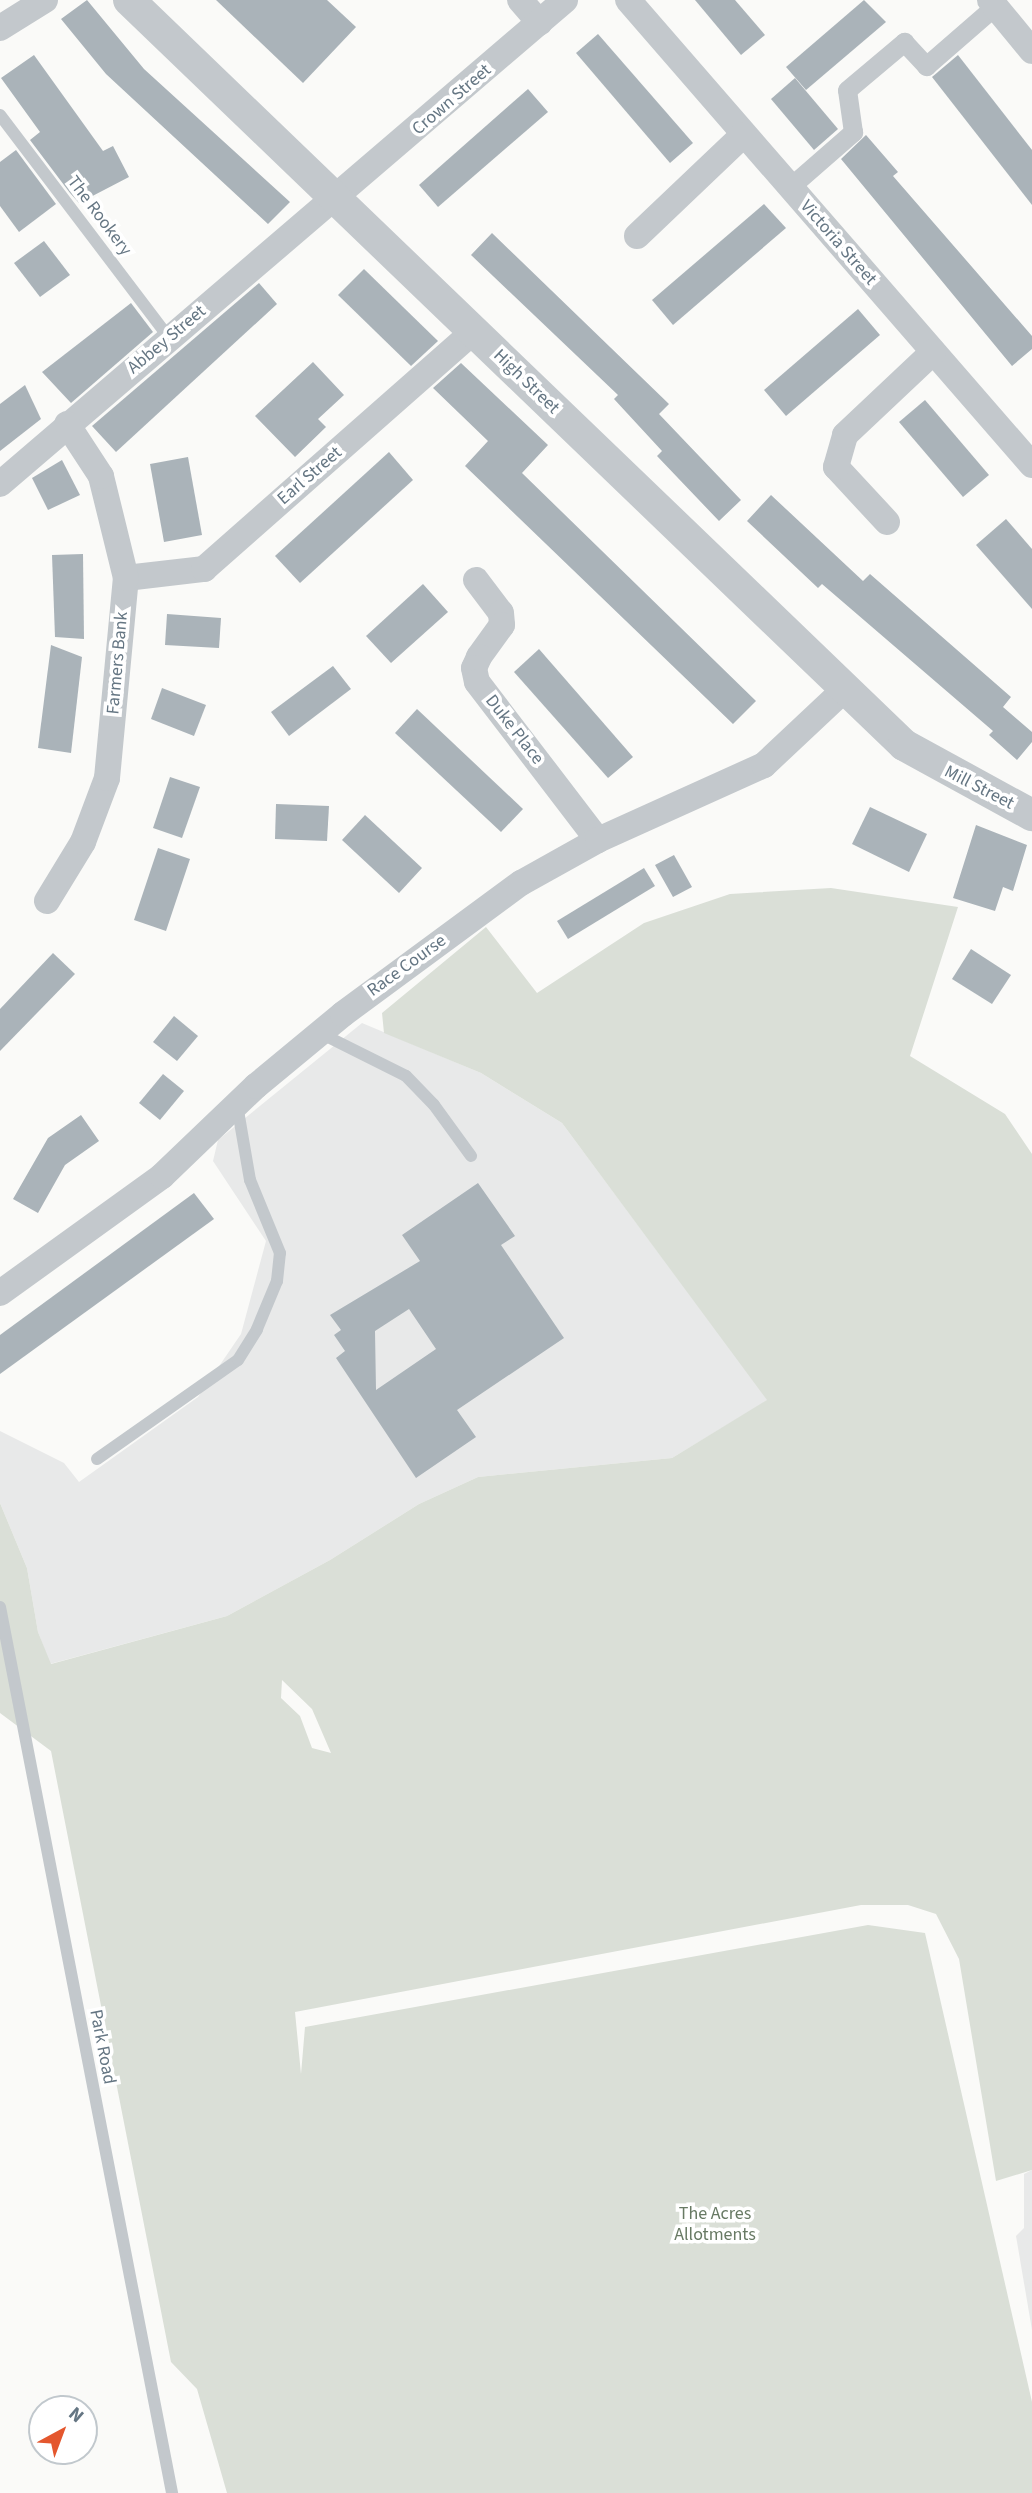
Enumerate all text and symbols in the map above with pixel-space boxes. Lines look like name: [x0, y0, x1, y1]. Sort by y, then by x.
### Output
street label: Crown Street: [408, 60, 496, 140]
street label: The Rookery: [62, 172, 136, 260]
street label: Victoria Street: [795, 196, 881, 290]
street label: Abbey Street: [123, 301, 211, 379]
street label: High Street: [488, 345, 564, 419]
street label: Earl Street: [273, 442, 347, 510]
street label: Farmers Bank: [103, 611, 133, 715]
street label: Duke Place: [480, 691, 548, 769]
street label: Mill Street: [941, 761, 1017, 815]
street label: Race Course: [363, 930, 451, 1002]
street label: Park Road: [84, 2008, 120, 2086]
park label: The Acres Allotments: [674, 2204, 756, 2246]
north arrow: [28, 2395, 98, 2465]
text: N: [62, 2401, 89, 2430]

